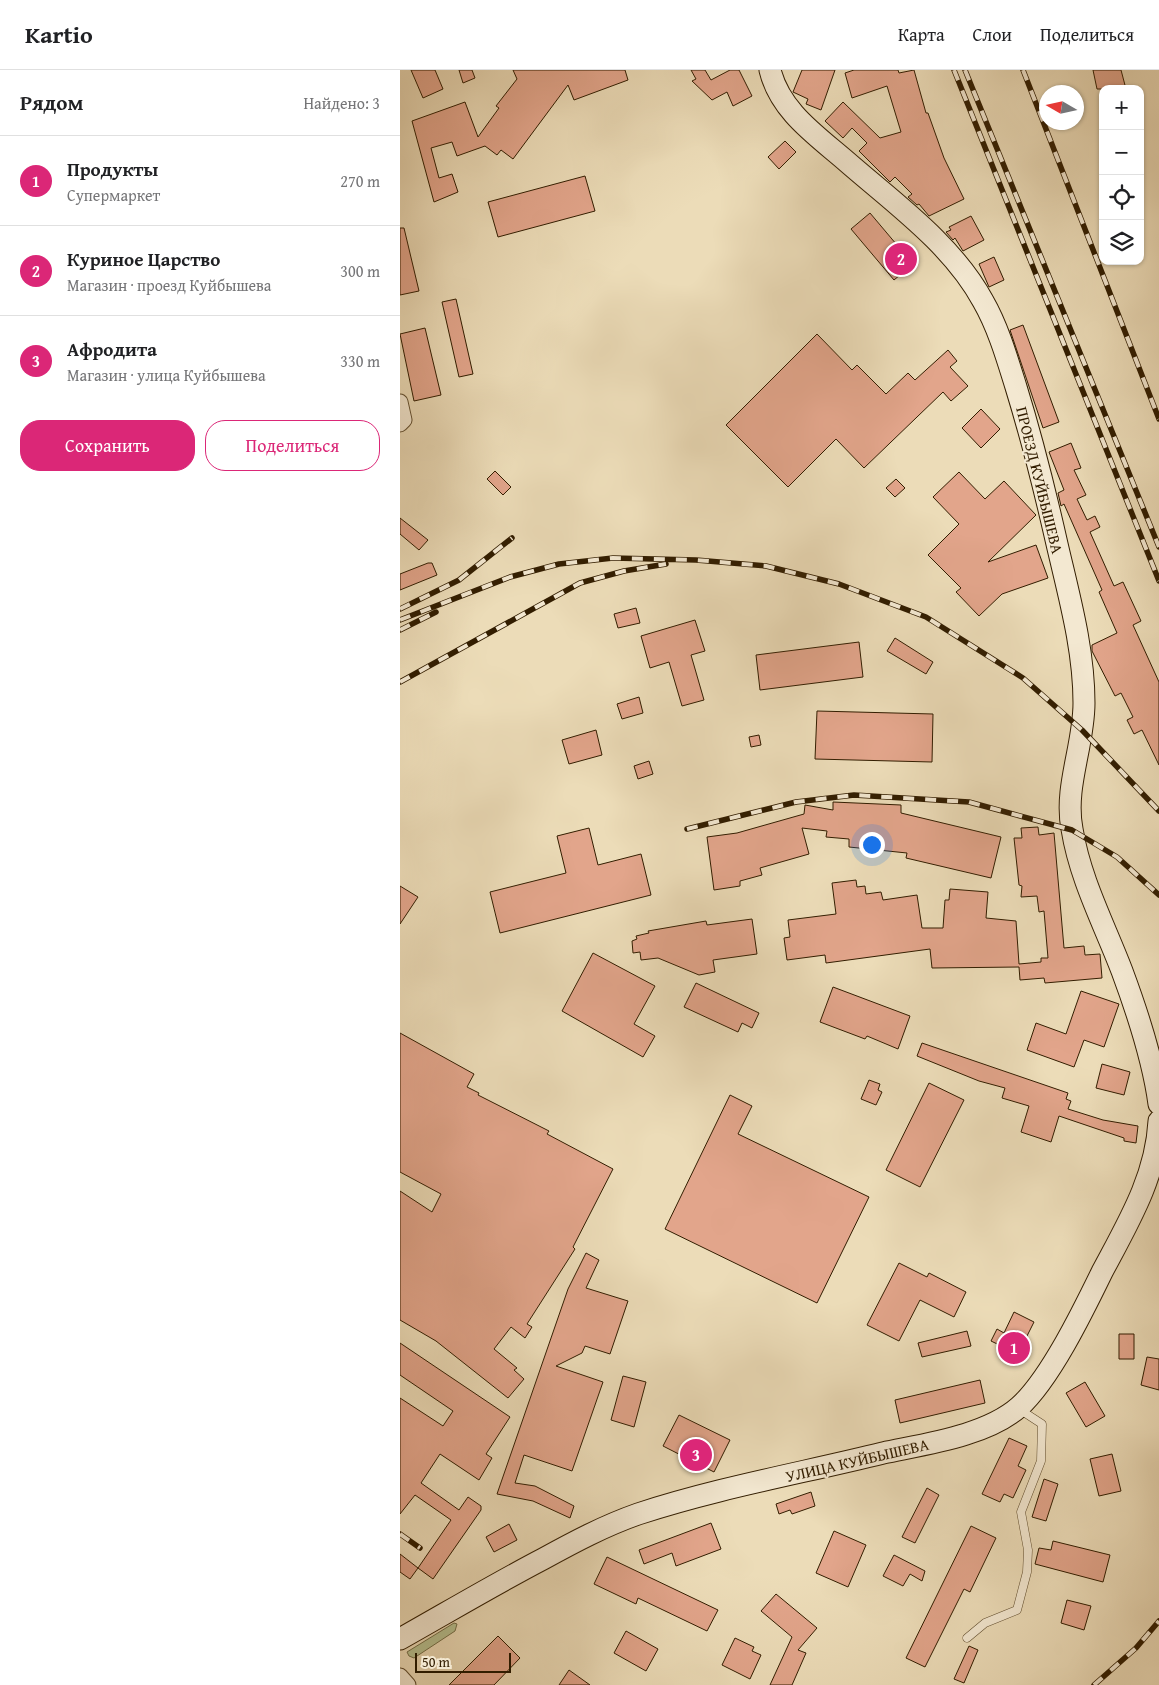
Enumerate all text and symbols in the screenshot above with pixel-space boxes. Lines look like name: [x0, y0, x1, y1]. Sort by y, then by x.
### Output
text: Kartio: [25, 17, 93, 52]
text: Карта: [898, 21, 945, 48]
text: Слои: [973, 21, 1012, 48]
text: Поделиться: [1040, 21, 1134, 48]
north arrow: [1039, 85, 1084, 130]
map controls: [1099, 85, 1144, 265]
button: +: [1099, 85, 1144, 130]
text: Рядом: [20, 87, 83, 118]
text: Найдено: 3: [303, 91, 380, 115]
button: −: [1099, 130, 1144, 175]
text: Продукты: [67, 155, 158, 183]
text: 1: [32, 169, 40, 193]
text: 270 m: [340, 169, 380, 193]
button: locate: [1099, 175, 1144, 220]
text: Супермаркет: [67, 183, 160, 207]
button: layers: [1099, 220, 1144, 265]
pin: 2: [885, 240, 917, 278]
text: Куриное Царство: [67, 245, 220, 273]
text: 2: [32, 259, 40, 283]
text: 300 m: [340, 259, 380, 283]
text: Магазин · проезд Куйбышева: [67, 273, 271, 297]
text: Афродита: [67, 335, 157, 363]
text: 3: [32, 349, 40, 373]
text: 330 m: [340, 349, 380, 373]
text: Магазин · улица Куйбышева: [67, 363, 266, 387]
street label: ПРОЕЗД КУЙБЫШЕВА: [1010, 404, 1070, 556]
button: Сохранить: [20, 420, 195, 471]
button: Поделиться: [205, 420, 380, 471]
your location: [859, 832, 885, 858]
pin: 1: [998, 1329, 1030, 1367]
street label: УЛИЦА КУЙБЫШЕВА: [783, 1432, 931, 1488]
pin: 3: [680, 1436, 712, 1474]
scale bar: [415, 1650, 511, 1673]
text: 50 m: [422, 1652, 450, 1672]

